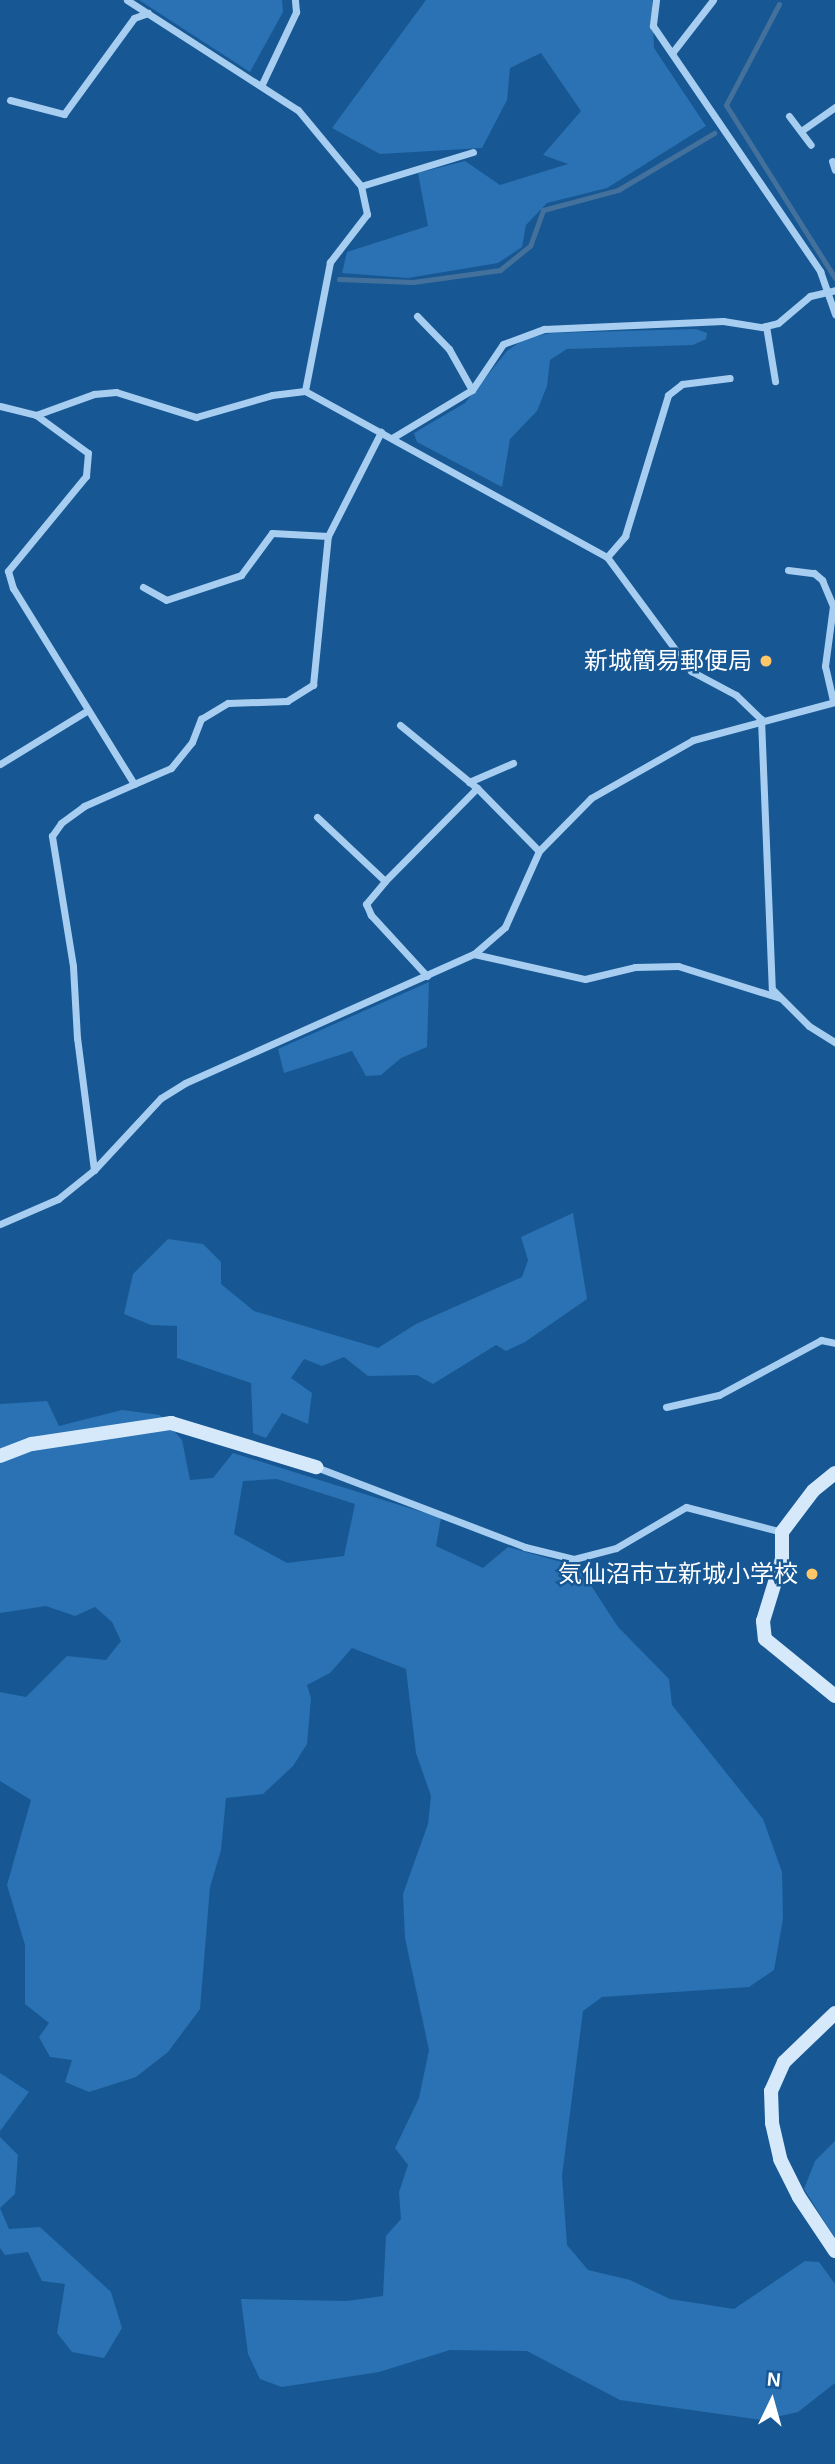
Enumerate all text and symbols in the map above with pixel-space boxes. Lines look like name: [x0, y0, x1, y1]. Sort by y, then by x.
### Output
place label: 新城簡易郵便局: [584, 647, 752, 675]
marker: 新城簡易郵便局: [758, 653, 774, 669]
place label: 気仙沼市立新城小学校: [558, 1560, 798, 1588]
marker: 気仙沼市立新城小学校: [804, 1566, 820, 1582]
north arrow: [737, 2366, 807, 2436]
text: N: [766, 2369, 782, 2391]

